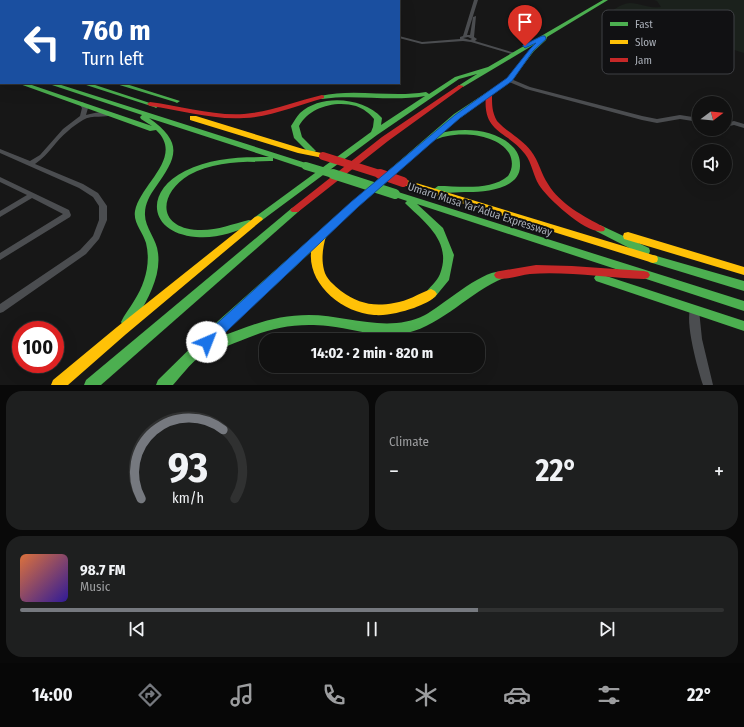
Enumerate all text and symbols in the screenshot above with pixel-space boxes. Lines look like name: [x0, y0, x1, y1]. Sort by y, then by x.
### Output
pin: [508, 5, 542, 46]
legend: [602, 10, 734, 74]
icon: arrive: [514, 11, 536, 33]
text: 760 m: [82, 14, 151, 47]
icon: left: [16, 16, 68, 68]
text: Fast: [635, 18, 653, 31]
text: Slow: [635, 36, 656, 49]
text: Turn left: [82, 48, 144, 70]
text: Jam: [635, 54, 652, 67]
north arrow: [692, 96, 732, 136]
map controls: [692, 96, 732, 184]
button: sound: [692, 144, 732, 184]
street label: Umaru Musa Yar'Adua Expressway: [406, 180, 554, 239]
speed limit sign: 100: [12, 321, 64, 373]
position arrow: [186, 321, 228, 363]
text: 14:02 · 2 min · 820 m: [311, 344, 433, 362]
text: Climate: [389, 434, 429, 449]
text: 93: [167, 442, 208, 492]
text: 22°: [536, 453, 577, 489]
text: −: [389, 458, 399, 485]
text: +: [714, 458, 724, 485]
text: km/h: [172, 489, 203, 506]
text: 98.7 FM: [80, 561, 126, 579]
text: Music: [80, 579, 110, 594]
icon: previous: [126, 618, 148, 640]
icon: pause: [361, 618, 383, 640]
icon: next: [596, 618, 618, 640]
icon: directions: [136, 681, 164, 709]
icon: music: [228, 681, 256, 709]
icon: phone: [320, 681, 348, 709]
icon: climate: [412, 681, 440, 709]
icon: car: [503, 681, 531, 709]
icon: filters: [595, 681, 623, 709]
text: 14:00: [32, 684, 73, 706]
text: 22°: [687, 684, 712, 706]

